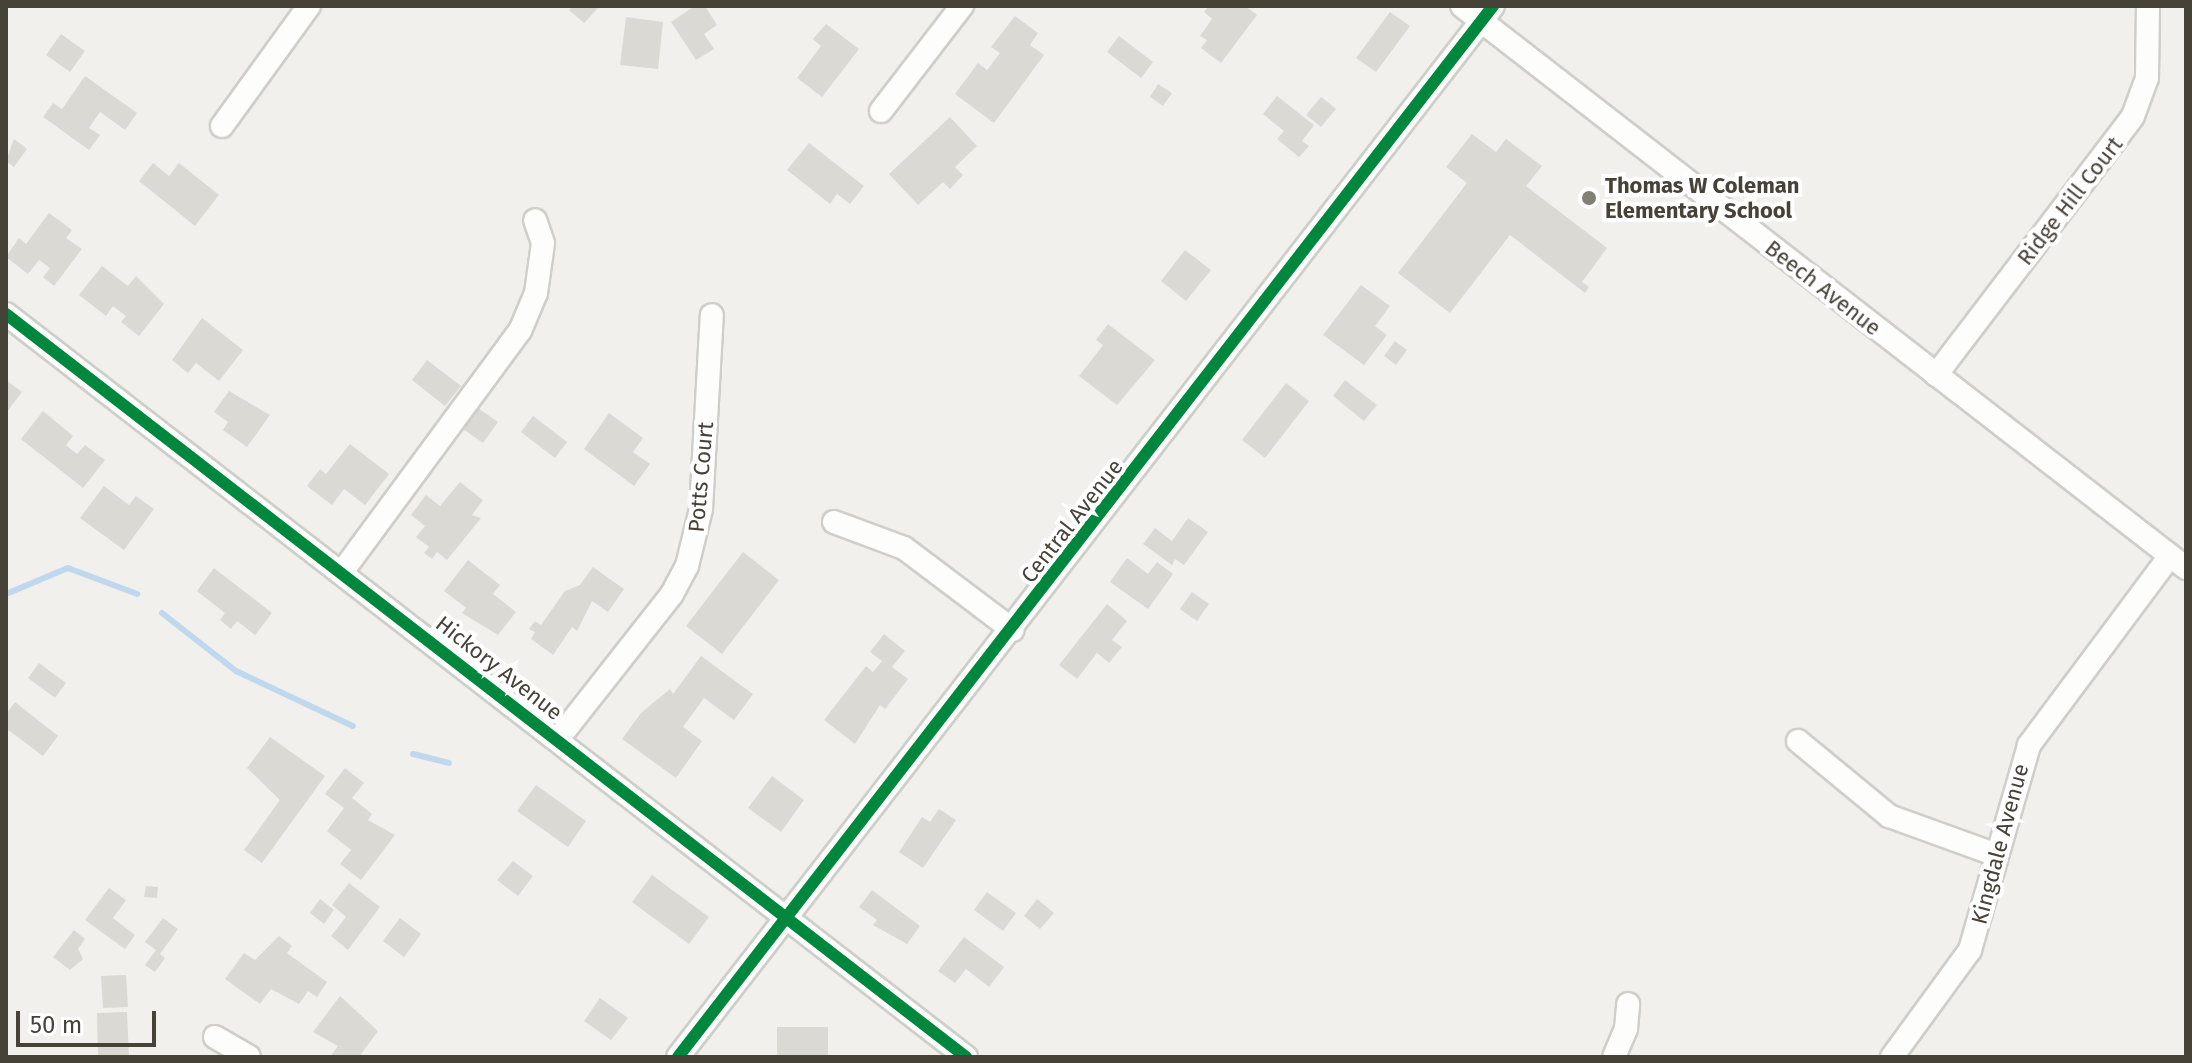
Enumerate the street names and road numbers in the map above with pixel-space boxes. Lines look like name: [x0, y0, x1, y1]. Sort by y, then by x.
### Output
street label: Ridge Hill Court: [2012, 132, 2128, 270]
street label: Beech Avenue: [1760, 235, 1886, 341]
street label: Potts Court: [683, 421, 719, 533]
street label: Central Avenue: [1016, 454, 1128, 588]
street label: Hickory Avenue: [430, 610, 568, 726]
street label: Kingdale Avenue: [1966, 761, 2034, 927]

